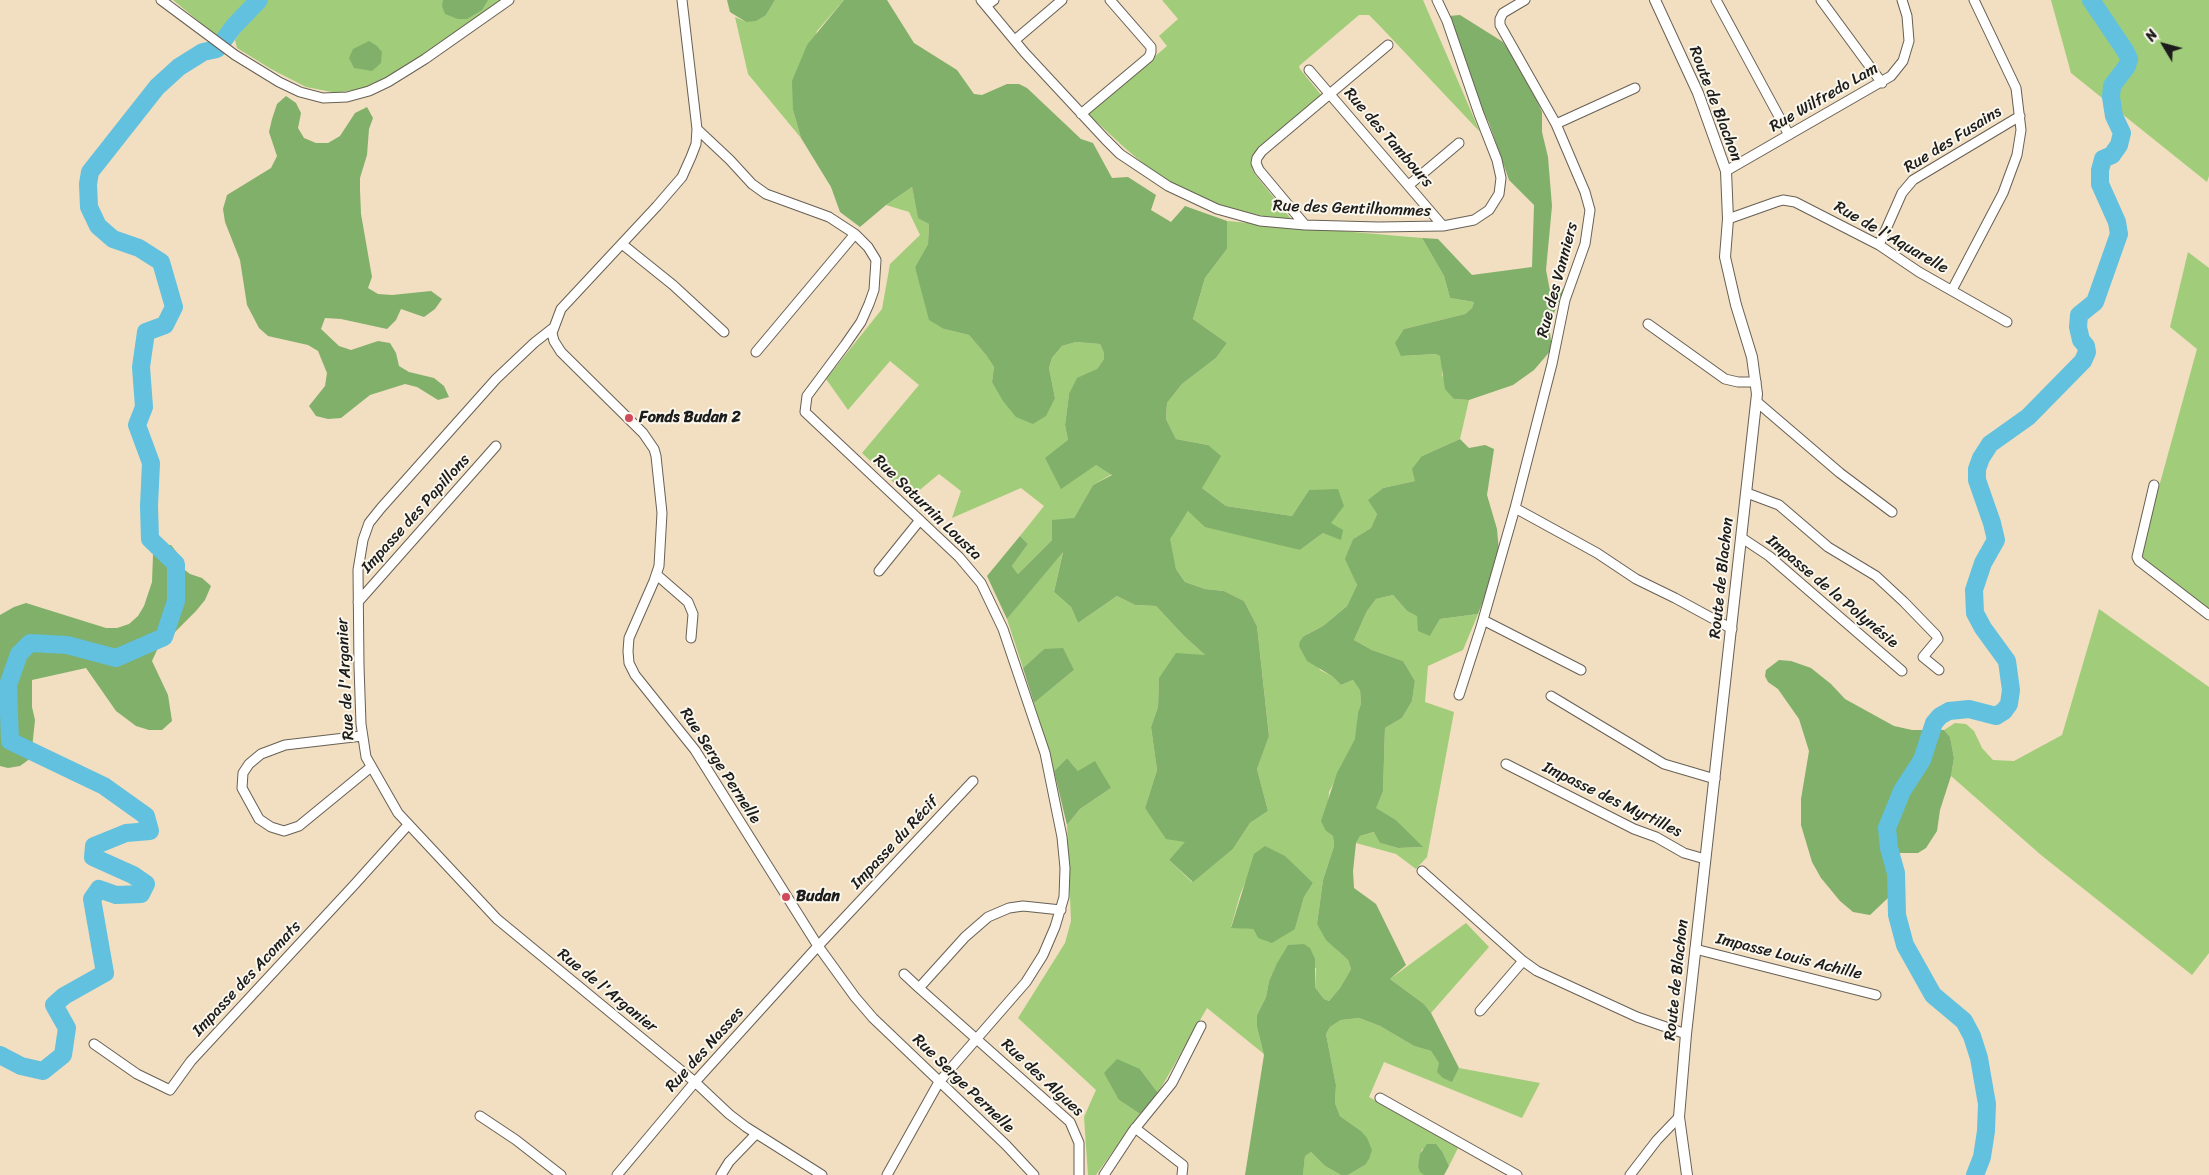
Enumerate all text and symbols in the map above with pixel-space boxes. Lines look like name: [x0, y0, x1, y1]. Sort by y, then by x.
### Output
north arrow: [2139, 20, 2189, 70]
text: N: [2139, 24, 2165, 47]
street label: Route de Blachon: [1684, 44, 1746, 164]
street label: Rue Wilfredo Lam: [1766, 59, 1882, 137]
street label: Rue des Tambours: [1339, 84, 1437, 192]
street label: Rue des Fusains: [1901, 102, 2005, 178]
street label: Rue des Gentilhommes: [1273, 197, 1431, 221]
street label: Rue de l'Aquarelle: [1831, 198, 1951, 278]
street label: Rue des Vanniers: [1533, 220, 1583, 340]
place label: Fonds Budan 2: [639, 408, 741, 428]
marker: Fonds Budan 2: [623, 412, 635, 424]
street label: Impasse des Papillons: [358, 451, 474, 577]
street label: Rue Saturnin Lousta: [869, 451, 985, 565]
street label: Route de Blachon: [1706, 516, 1738, 640]
street label: Impasse de la Polynésie: [1762, 531, 1902, 653]
street label: Rue de l'Arganier: [333, 617, 359, 741]
street label: Rue Serge Pernelle: [675, 705, 765, 827]
street label: Impasse des Myrtilles: [1539, 758, 1685, 842]
street label: Impasse du Récif: [847, 793, 943, 893]
place label: Budan: [796, 887, 840, 907]
marker: Budan: [780, 891, 792, 903]
street label: Impasse des Acomats: [189, 917, 305, 1041]
street label: Route de Blachon: [1661, 918, 1693, 1042]
street label: Impasse Louis Achille: [1714, 930, 1864, 984]
street label: Rue de l'Arganier: [553, 945, 661, 1037]
street label: Rue des Nasses: [662, 1004, 748, 1096]
street label: Rue Serge Pernelle: [908, 1031, 1018, 1137]
street label: Rue des Algues: [997, 1035, 1087, 1121]

